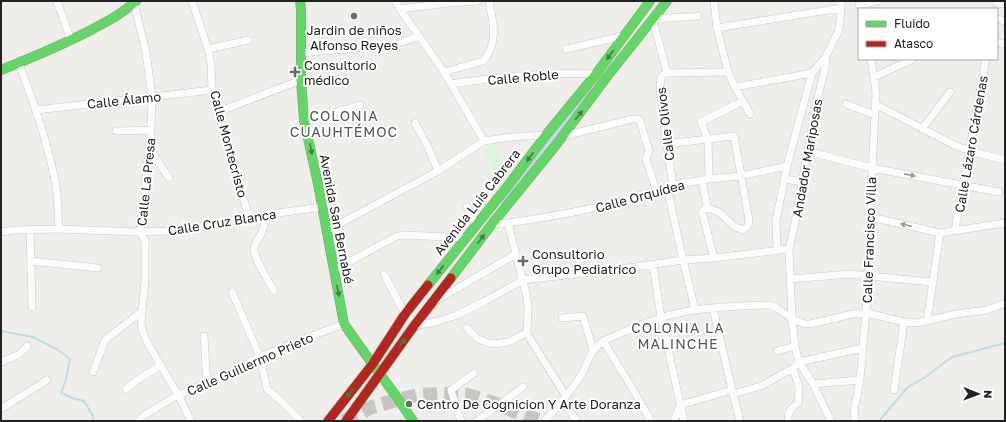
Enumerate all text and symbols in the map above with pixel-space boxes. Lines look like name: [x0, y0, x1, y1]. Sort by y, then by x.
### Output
legend: [858, 8, 998, 60]
marker: Jardin de niños Alfonso Reyes: [349, 11, 359, 21]
text: Fluido: [894, 16, 930, 31]
place label: Jardin de niños Alfonso Reyes: [306, 22, 402, 53]
text: Atasco: [894, 36, 933, 51]
one-way arrow: [605, 49, 614, 60]
place label: Consultorio médico: [304, 57, 377, 88]
marker: Consultorio médico: [289, 66, 301, 78]
street label: Calle Roble: [487, 66, 559, 88]
street label: Calle Lázaro Cárdenas: [951, 74, 991, 214]
street label: Calle Olivos: [653, 86, 677, 162]
street label: Calle Álamo: [86, 88, 162, 112]
street label: Calle Montecristo: [207, 89, 251, 200]
street label: Andador Mariposas: [789, 97, 825, 219]
district label: COLONIA CUAUHTÉMOC: [290, 107, 398, 140]
one-way arrow: [574, 110, 583, 121]
street label: Calle La Presa: [133, 137, 159, 227]
one-way arrow: [308, 143, 314, 155]
street label: Avenida Luis Cabrera: [431, 146, 523, 258]
one-way arrow: [526, 152, 534, 162]
street label: Avenida San Bernabé: [317, 153, 357, 285]
one-way arrow: [904, 173, 916, 179]
street label: Calle Orquídea: [594, 176, 686, 216]
street label: Calle Francisco Villa: [859, 176, 879, 304]
street label: Calle Cruz Blanca: [167, 206, 277, 238]
one-way arrow: [900, 221, 912, 227]
one-way arrow: [477, 234, 485, 245]
place label: Consultorio Grupo Pediatrico: [532, 246, 637, 277]
marker: Consultorio Grupo Pediatrico: [517, 255, 529, 267]
one-way arrow: [436, 264, 444, 275]
one-way arrow: [335, 285, 341, 297]
district label: COLONIA LA MALINCHE: [631, 319, 725, 352]
street label: Calle Guillermo Prieto: [184, 329, 316, 399]
one-way arrow: [398, 338, 406, 348]
north arrow: [958, 374, 998, 414]
one-way arrow: [346, 387, 355, 398]
text: N: [982, 390, 995, 398]
place label: Centro De Cognicion Y Arte Doranza: [417, 396, 641, 412]
marker: Centro De Cognicion Y Arte Doranza: [404, 399, 414, 409]

